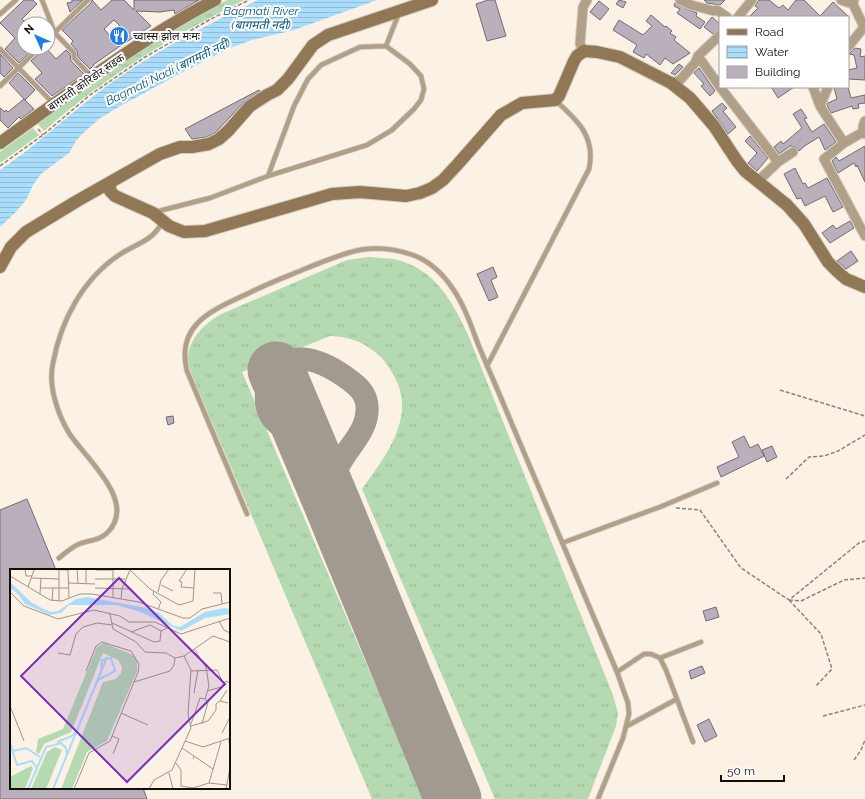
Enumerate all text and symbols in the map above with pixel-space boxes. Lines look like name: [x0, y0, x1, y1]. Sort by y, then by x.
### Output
water label: Bagmati River (बागमती नदी): [223, 4, 300, 32]
north arrow: [16, 16, 56, 56]
legend: [719, 16, 849, 88]
text: N: [22, 22, 37, 37]
restaurant icon: च्वास्स झोल मःमः: [108, 25, 130, 47]
text: Road: [755, 25, 784, 39]
place label: च्वास्स झोल मःमः: [133, 30, 201, 43]
water label: Bagmati Nadi (बागमती नदी): [103, 36, 233, 108]
text: Water: [755, 45, 789, 59]
street label: बागमती कोरिडोर सडक: [46, 51, 127, 114]
text: Building: [755, 65, 801, 79]
inset map: [10, 569, 230, 789]
scale bar: [721, 757, 784, 783]
text: 50 m: [727, 764, 755, 778]

